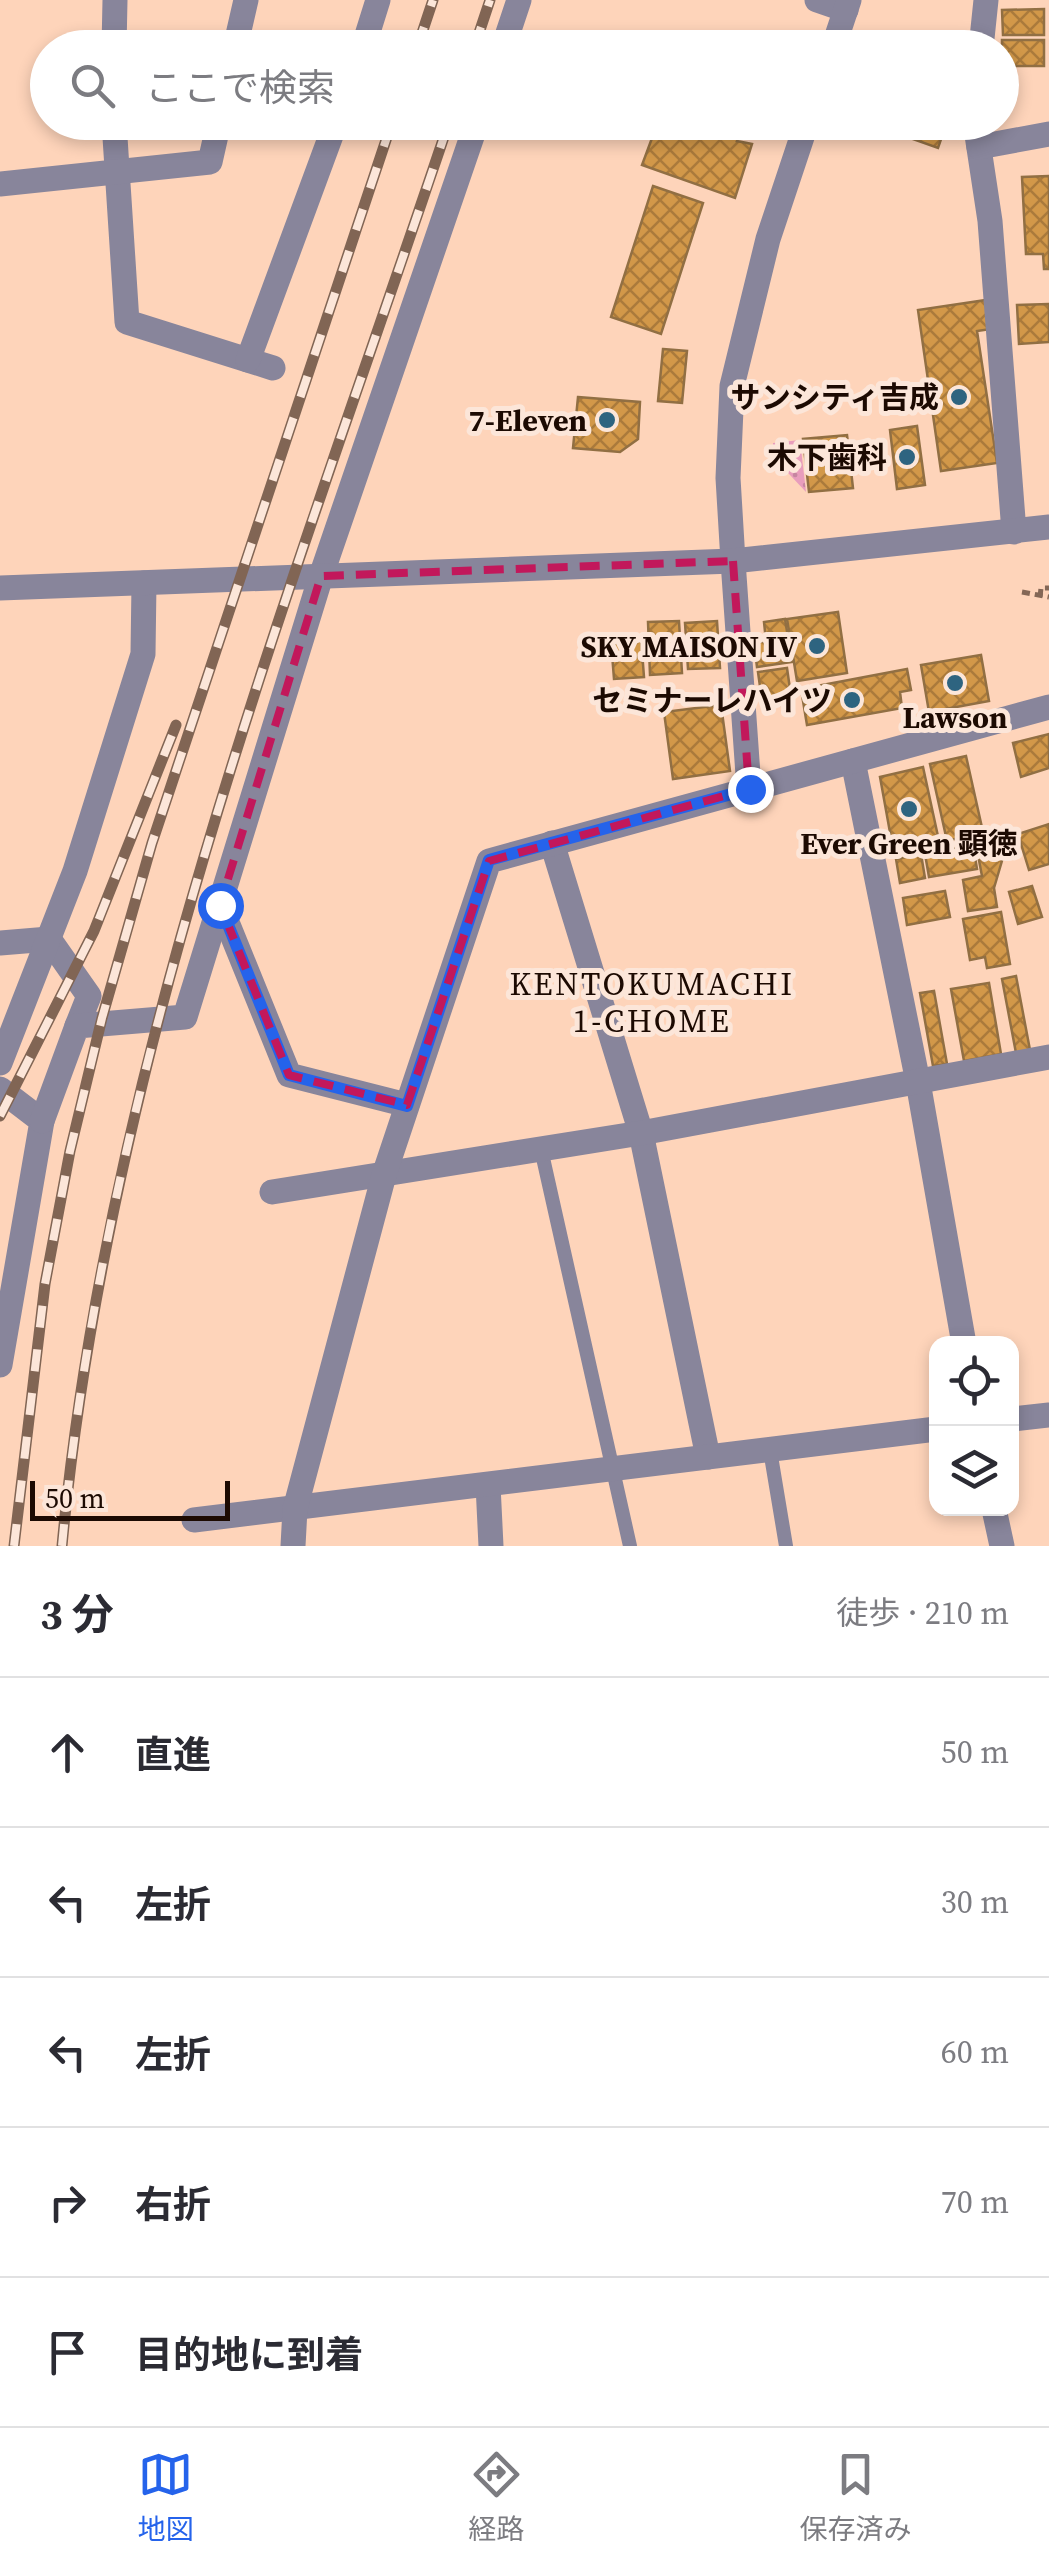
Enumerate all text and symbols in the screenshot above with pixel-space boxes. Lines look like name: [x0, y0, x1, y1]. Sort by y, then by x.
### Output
search box: [30, 30, 1019, 140]
icon: search: [65, 58, 120, 113]
text: ここで検索: [145, 62, 335, 114]
place label: サンシティ吉成: [731, 377, 939, 418]
marker: サンシティ吉成: [948, 386, 970, 408]
place label: 7-Eleven: [468, 400, 587, 441]
marker: 7-Eleven: [596, 409, 618, 431]
place label: 木下歯科: [767, 437, 887, 478]
marker: 木下歯科: [896, 446, 918, 468]
place label: SKY MAISON IV: [580, 626, 797, 667]
marker: SKY MAISON IV: [806, 635, 828, 657]
marker: Lawson: [944, 672, 966, 694]
place label: セミナーレハイツ: [593, 680, 832, 721]
marker: セミナーレハイツ: [841, 689, 863, 711]
place label: Lawson: [903, 697, 1007, 738]
route end: [728, 767, 774, 813]
marker: Ever Green 顕徳: [898, 798, 920, 820]
place label: Ever Green 顕徳: [800, 823, 1018, 864]
route start: [198, 883, 244, 929]
district label: KENTOKUMACHI 1-CHOME: [509, 962, 795, 1043]
map controls: [929, 1336, 1019, 1516]
button: locate: [929, 1336, 1019, 1426]
button: layers: [929, 1426, 1019, 1516]
scale bar: [30, 1476, 230, 1521]
text: 50 m: [45, 1479, 105, 1517]
text: 3 分: [40, 1585, 114, 1643]
text: 徒歩 · 210 m: [836, 1591, 1009, 1635]
icon: ahead: [40, 1725, 95, 1780]
text: 直進: [135, 1729, 211, 1781]
text: 50 m: [941, 1730, 1009, 1774]
icon: left: [40, 1875, 95, 1930]
text: 左折: [135, 1879, 211, 1931]
text: 30 m: [941, 1880, 1009, 1924]
icon: left: [40, 2025, 95, 2080]
text: 左折: [135, 2029, 211, 2081]
text: 60 m: [941, 2030, 1009, 2074]
icon: right: [40, 2175, 95, 2230]
text: 右折: [135, 2179, 211, 2231]
text: 70 m: [941, 2180, 1009, 2224]
icon: arrive: [40, 2325, 95, 2380]
text: 目的地に到着: [135, 2329, 363, 2381]
tab: 地図: [137, 2447, 194, 2548]
tab: 経路: [468, 2447, 525, 2548]
tab: 保存済み: [799, 2447, 912, 2548]

